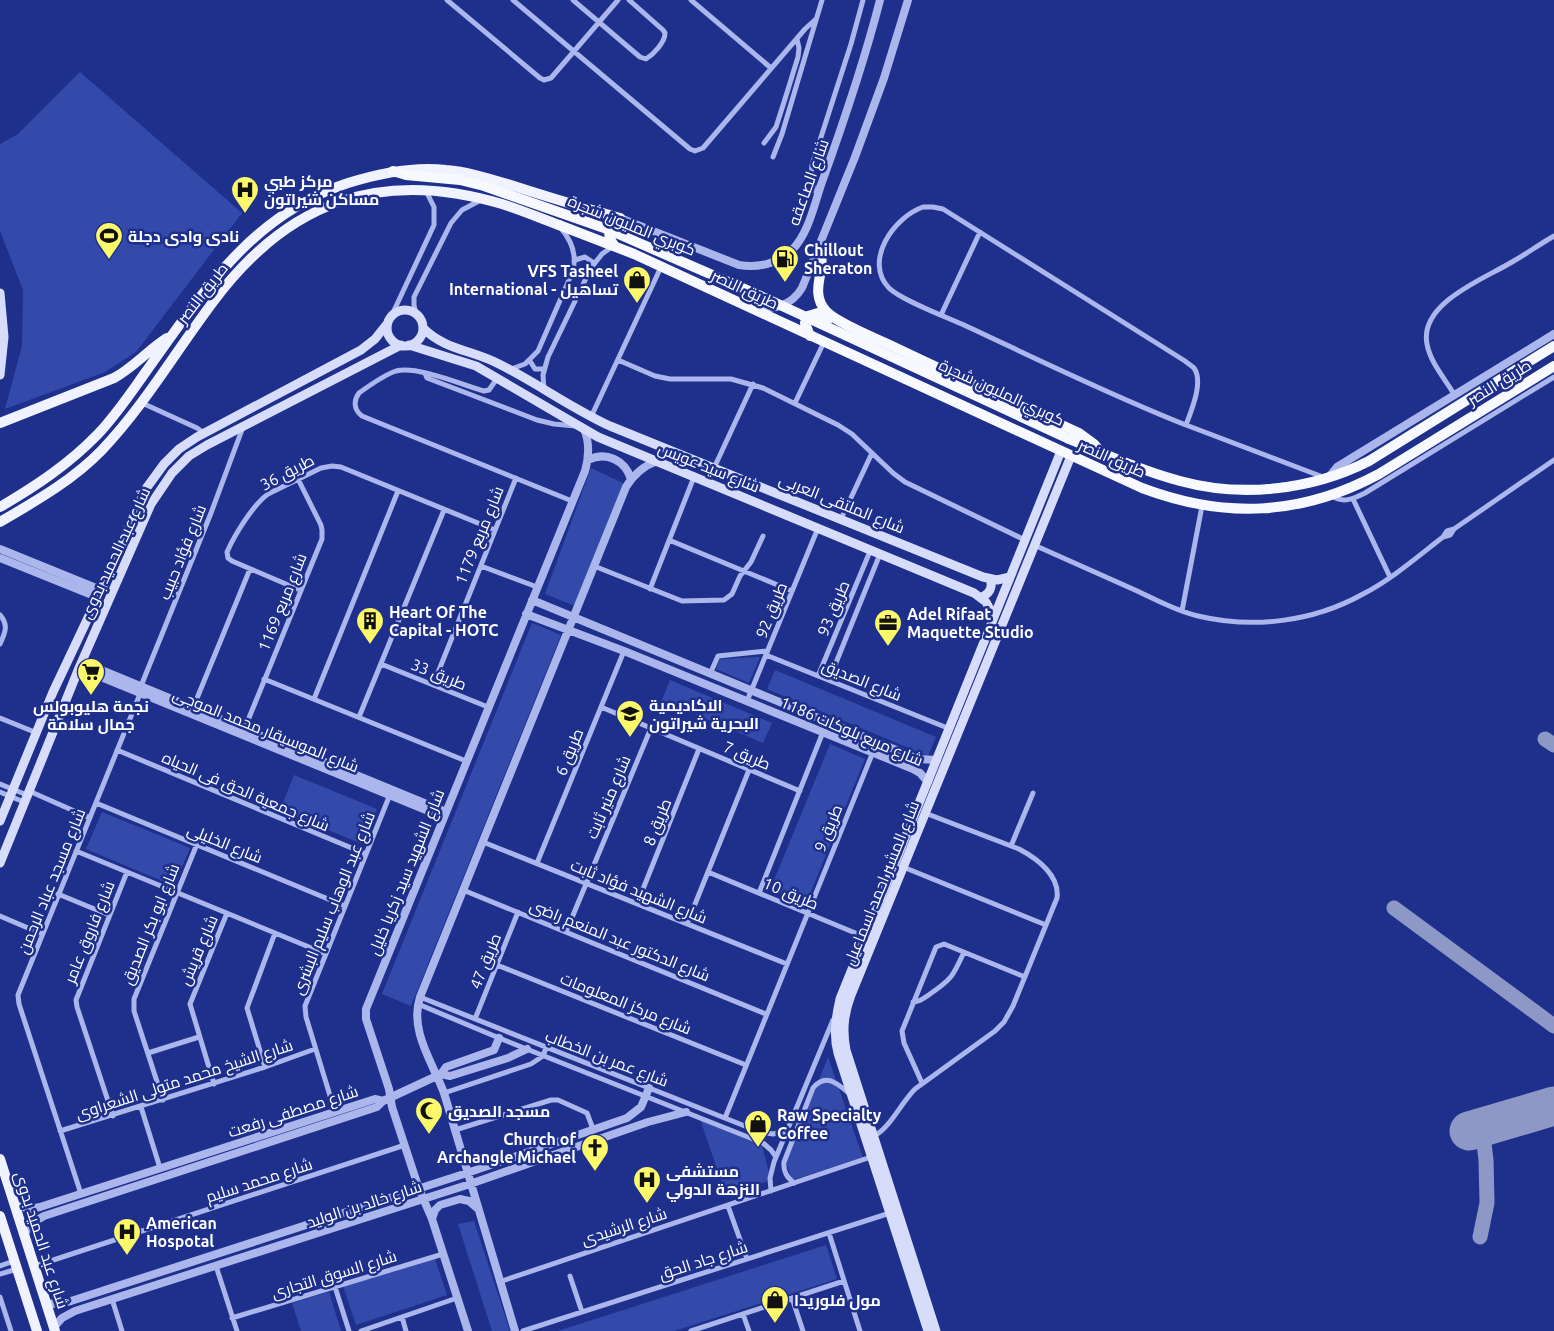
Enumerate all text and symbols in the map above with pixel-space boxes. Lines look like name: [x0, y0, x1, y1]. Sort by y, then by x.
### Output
street label: شارع الصاعقه: [784, 136, 835, 229]
place label: مركز طبي مساكن شيراتون: [264, 172, 379, 209]
hospital icon: مركز طبي مساكن شيراتون: [230, 175, 260, 214]
street label: كوبري المليون شجرة: [564, 191, 698, 263]
sports icon: نادى وادى دجلة: [94, 221, 124, 260]
place label: نادى وادى دجلة: [128, 227, 239, 246]
place label: Chillout Sheraton: [804, 241, 872, 277]
fuel station icon: Chillout Sheraton: [770, 244, 800, 283]
street label: طريق النصر: [172, 259, 233, 329]
place label: VFS Tasheel International - تساهيل: [449, 262, 619, 299]
shop icon: VFS Tasheel International - تساهيل: [622, 265, 652, 304]
street label: طريق النصر: [707, 265, 781, 314]
street label: كوبري المليون شجرة: [934, 355, 1067, 433]
street label: طريق النصر: [1463, 355, 1535, 411]
street label: طريق النصر: [1074, 435, 1148, 483]
street label: شارع سيد عويس: [655, 438, 762, 498]
street label: طريق 36: [257, 450, 318, 495]
street label: شارع الملتقى العربى: [775, 470, 907, 539]
street label: شارع مربع 1179: [451, 483, 510, 588]
street label: شارع عبد الحميد بدوى: [77, 484, 156, 623]
street label: شارع فؤاد حبيب: [155, 502, 212, 603]
street label: شارع مربع 1169: [254, 550, 313, 655]
street label: طريق 93: [813, 578, 855, 639]
street label: طريق 92: [752, 580, 792, 641]
place label: Heart Of The Capital - HOTC: [389, 603, 498, 639]
place label: Adel Rifaat Maquette Studio: [907, 605, 1034, 641]
building icon: Heart Of The Capital - HOTC: [355, 606, 385, 645]
office icon: Adel Rifaat Maquette Studio: [873, 608, 903, 647]
street label: طريق 33: [408, 655, 469, 695]
street label: شارع الصديق: [818, 656, 904, 707]
supermarket icon: نجمة هليوبولس جمال سلامة: [76, 657, 106, 696]
street label: شارع الموسيقار محمد الموجى: [169, 684, 362, 778]
street label: شارع مربع بلوكات 1186: [777, 693, 926, 772]
place label: الاكاديمية البحرية شيراتون: [649, 696, 759, 733]
place label: نجمة هليوبولس جمال سلامة: [33, 697, 149, 734]
school or university icon: الاكاديمية البحرية شيراتون: [615, 699, 645, 738]
street label: طريق 6: [551, 726, 588, 779]
street label: طريق 7: [720, 737, 773, 775]
street label: شارع جمعية الحق فى الحياه: [159, 748, 332, 837]
street label: شارع منير ثابت: [582, 752, 636, 843]
street label: شارع الشهيد سيد زكريا خليل: [364, 786, 450, 959]
street label: طريق 8: [639, 796, 676, 849]
street label: شارع المشير احمد اسماعيل: [840, 798, 925, 969]
street label: طريق 9: [810, 802, 847, 855]
street label: شارع مسجد عباد الرحمن: [14, 806, 91, 957]
street label: شارع عبد الوهاب سليم البشرى: [288, 809, 381, 998]
street label: شارع الخليلى: [184, 820, 265, 869]
street label: شارع الشهيد فؤاد ثابت: [567, 855, 710, 929]
street label: شارع ابو بكر الصديق: [118, 861, 185, 988]
street label: طريق 10: [760, 873, 821, 915]
street label: شارع فاروق عامر: [60, 878, 120, 988]
street label: شارع الدكتور عبد المنعم راضى: [526, 896, 713, 987]
street label: شارع قريش: [175, 912, 224, 989]
street label: طريق 47: [466, 931, 506, 992]
street label: شارع مركز المعلومات: [557, 968, 694, 1040]
street label: شارع عمر بن الخطاب: [542, 1026, 671, 1093]
street label: شارع الشيخ محمد متولى الشعراوى: [73, 1035, 296, 1126]
street label: شارع مصطفى رفعت: [226, 1081, 361, 1143]
mosque icon: مسجد الصديق: [414, 1096, 444, 1135]
place label: مسجد الصديق: [448, 1102, 550, 1121]
place label: Raw Specialty Coffee: [777, 1106, 882, 1142]
shop icon: Raw Specialty Coffee: [743, 1109, 773, 1148]
place label: Church of Archangle Michael: [437, 1130, 576, 1166]
church icon: Church of Archangle Michael: [580, 1133, 610, 1172]
street label: شارع محمد سليم: [203, 1154, 315, 1209]
place label: مستشفى النزهة الدولي: [666, 1162, 760, 1202]
hospital icon: مستشفى النزهة الدولي: [632, 1165, 662, 1204]
street label: شارع عبد الحميد بدوى: [8, 1169, 73, 1312]
street label: شارع خالد بن الوليد: [304, 1177, 425, 1234]
street label: شارع الرشيدى: [579, 1204, 670, 1251]
place label: American Hospotal: [146, 1214, 217, 1250]
hospital icon: American Hospotal: [112, 1217, 142, 1256]
street label: شارع جاد الحق: [656, 1237, 751, 1286]
street label: شارع السوق التجارى: [269, 1246, 400, 1305]
shop icon: مول فلوريدا: [760, 1285, 790, 1324]
place label: مول فلوريدا: [794, 1291, 881, 1310]

